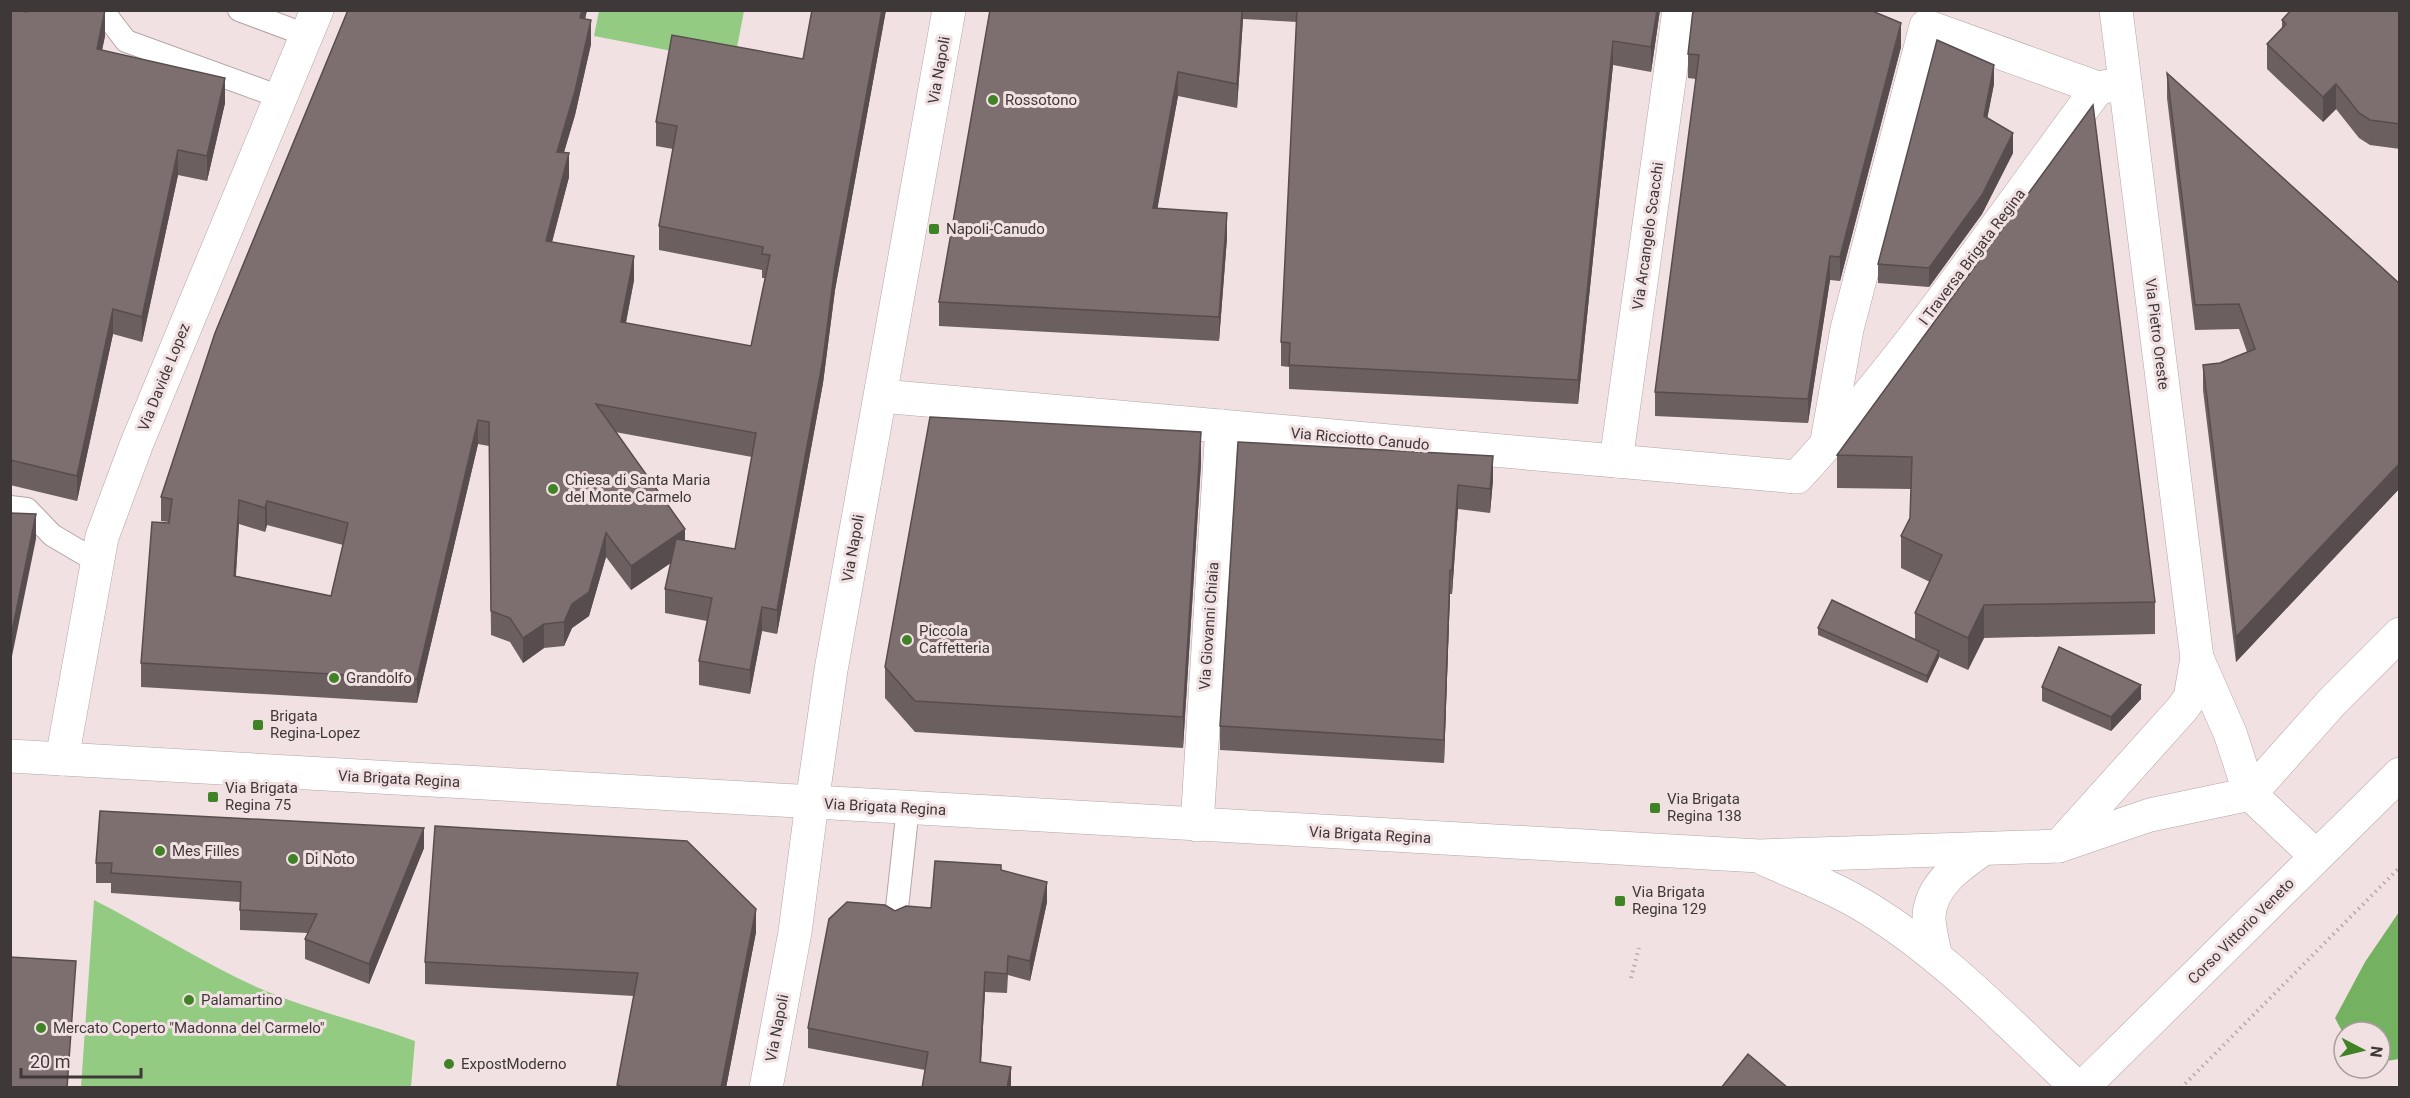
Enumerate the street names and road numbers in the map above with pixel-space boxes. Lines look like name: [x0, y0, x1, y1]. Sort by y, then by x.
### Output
street label: Via Napoli: [924, 35, 954, 105]
street label: Via Arcangelo Scacchi: [1629, 161, 1667, 311]
street label: I Traversa Brigata Regina: [1915, 185, 2029, 329]
street label: Via Pietro Oreste: [2141, 277, 2173, 391]
street label: Via Davide Lopez: [134, 321, 194, 433]
street label: Via Ricciotto Canudo: [1290, 424, 1430, 454]
street label: Via Napoli: [838, 513, 868, 583]
street label: Via Giovanni Chiaia: [1196, 561, 1222, 691]
street label: Via Brigata Regina: [337, 767, 461, 791]
street label: Via Brigata Regina: [823, 795, 947, 819]
street label: Via Brigata Regina: [1308, 823, 1432, 847]
street label: Corso Vittorio Veneto: [2184, 874, 2298, 988]
street label: Via Napoli: [762, 993, 792, 1063]

